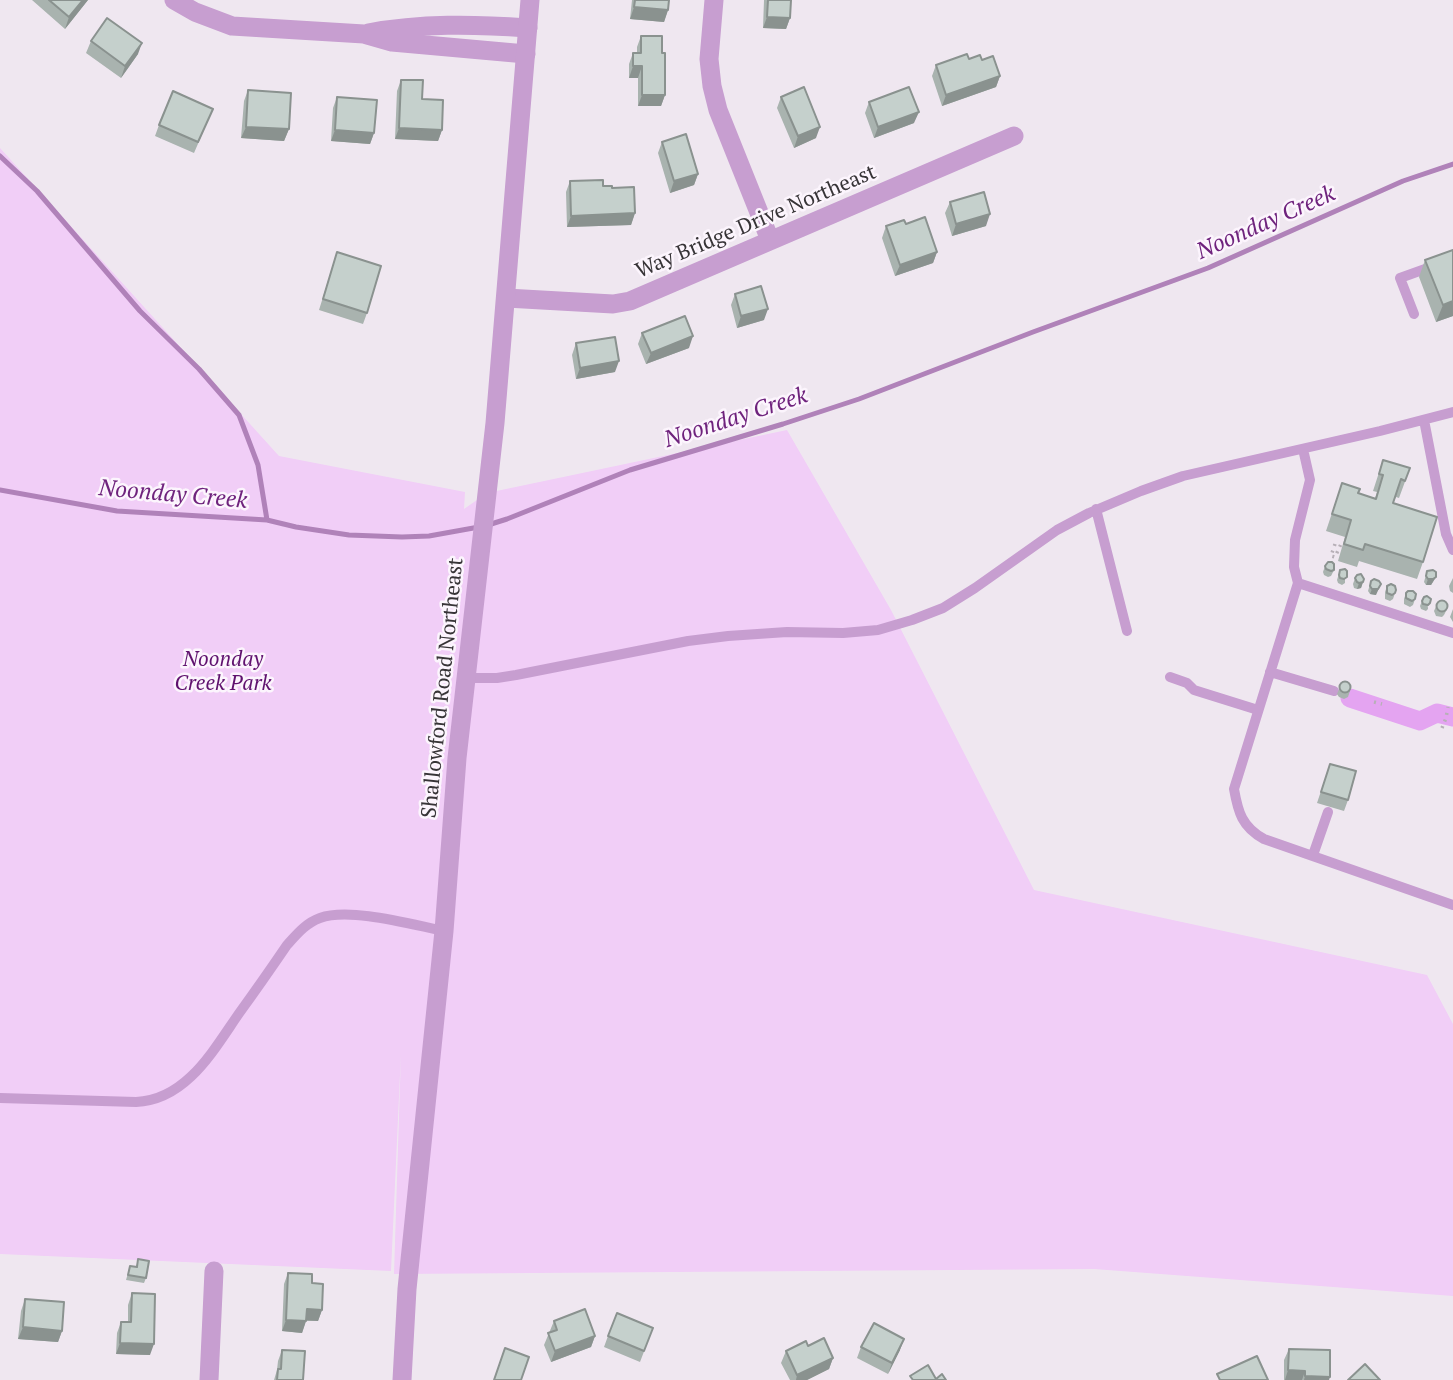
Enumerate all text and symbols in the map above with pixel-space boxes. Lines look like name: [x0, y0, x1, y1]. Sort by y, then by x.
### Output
street label: Way Bridge Drive Northeast: [632, 160, 880, 284]
water label: Noonday Creek: [1192, 180, 1340, 266]
water label: Noonday Creek: [661, 382, 811, 454]
water label: Noonday Creek: [98, 475, 248, 515]
street label: Shallowford Road Northeast: [417, 556, 469, 820]
park label: Noonday Creek Park: [174, 647, 272, 697]

